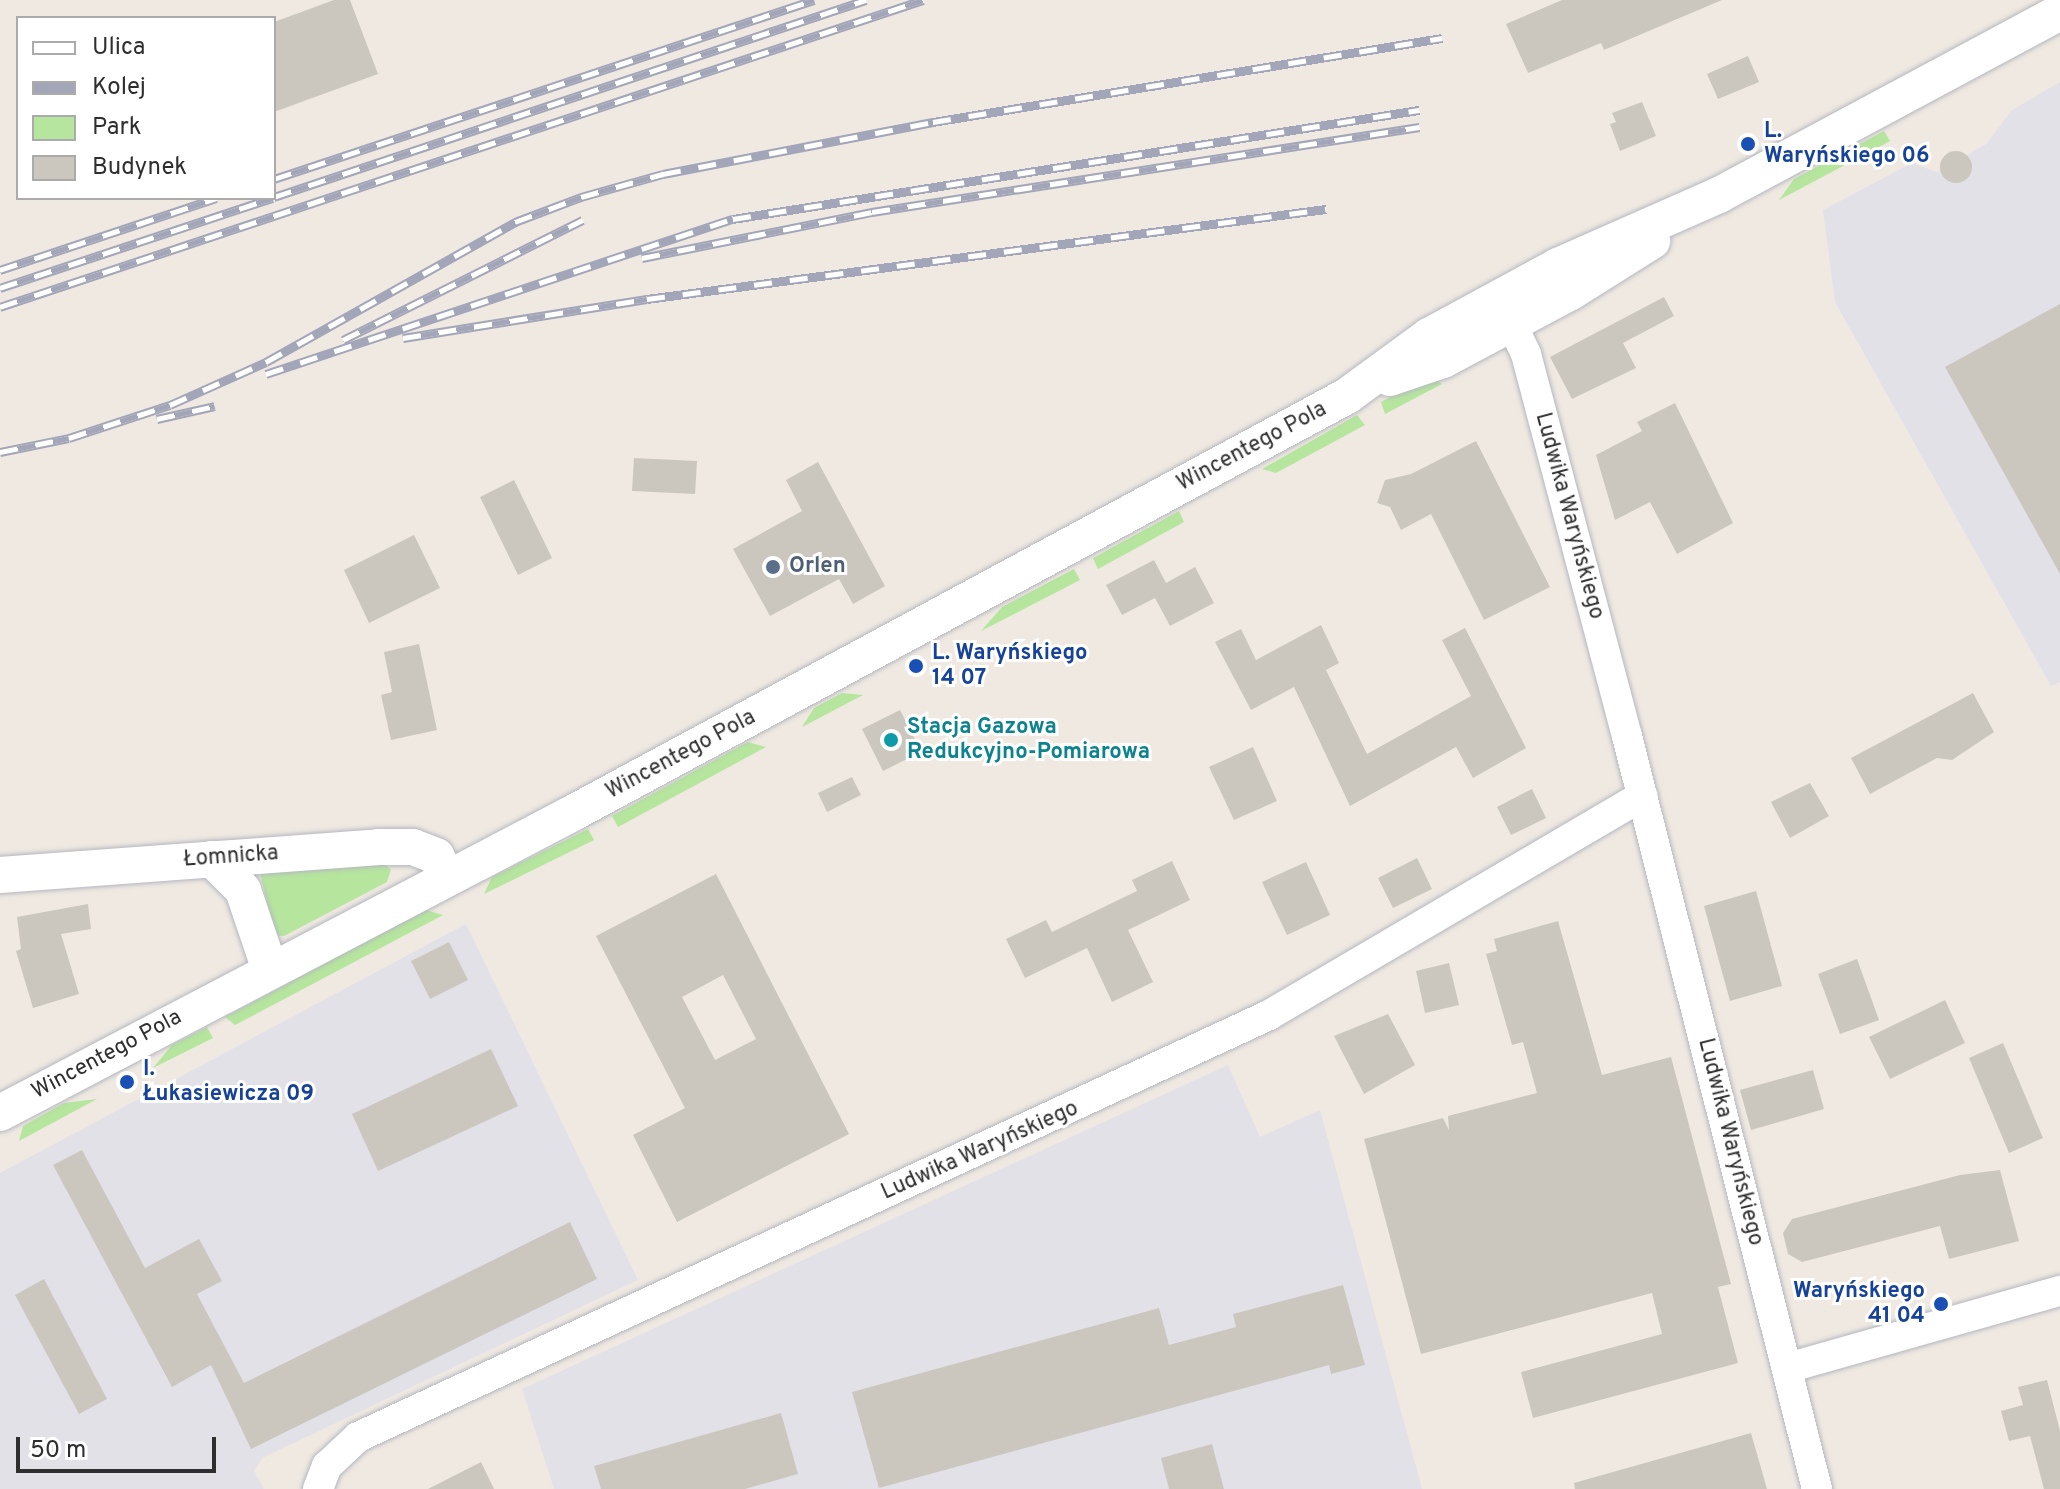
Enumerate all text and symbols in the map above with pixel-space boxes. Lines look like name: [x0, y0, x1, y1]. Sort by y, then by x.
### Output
legend: [16, 16, 276, 200]
text: Ulica: [92, 33, 145, 63]
text: Kolej: [92, 73, 146, 103]
text: Park: [92, 113, 142, 143]
place label: L. Waryńskiego 06: [1764, 118, 1929, 170]
marker: L. Waryńskiego 06: [1739, 135, 1757, 153]
text: Budynek: [92, 153, 187, 183]
street label: Wincentego Pola: [1173, 396, 1331, 498]
street label: Ludwika Waryńskiego: [1529, 410, 1609, 622]
place label: Orlen: [789, 554, 846, 580]
marker: Orlen: [764, 558, 782, 576]
place label: L. Waryńskiego 14 07: [932, 640, 1087, 692]
marker: L. Waryńskiego 14 07: [907, 657, 925, 675]
street label: Wincentego Pola: [602, 704, 760, 806]
place label: Stacja Gazowa Redukcyjno-Pomiarowa: [907, 714, 1150, 766]
marker: Stacja Gazowa Redukcyjno-Pomiarowa: [882, 731, 900, 749]
street label: Łomnicka: [183, 841, 279, 873]
street label: Wincentego Pola: [28, 1004, 186, 1106]
street label: Ludwika Waryńskiego: [1691, 1035, 1769, 1249]
place label: I. Łukasiewicza 09: [143, 1056, 314, 1108]
marker: I. Łukasiewicza 09: [118, 1073, 136, 1091]
street label: Ludwika Waryńskiego: [877, 1096, 1083, 1206]
place label: Waryńskiego 41 04: [1793, 1278, 1925, 1330]
marker: Waryńskiego 41 04: [1932, 1295, 1950, 1313]
scale bar: [20, 1421, 220, 1471]
text: 50 m: [30, 1436, 86, 1466]

